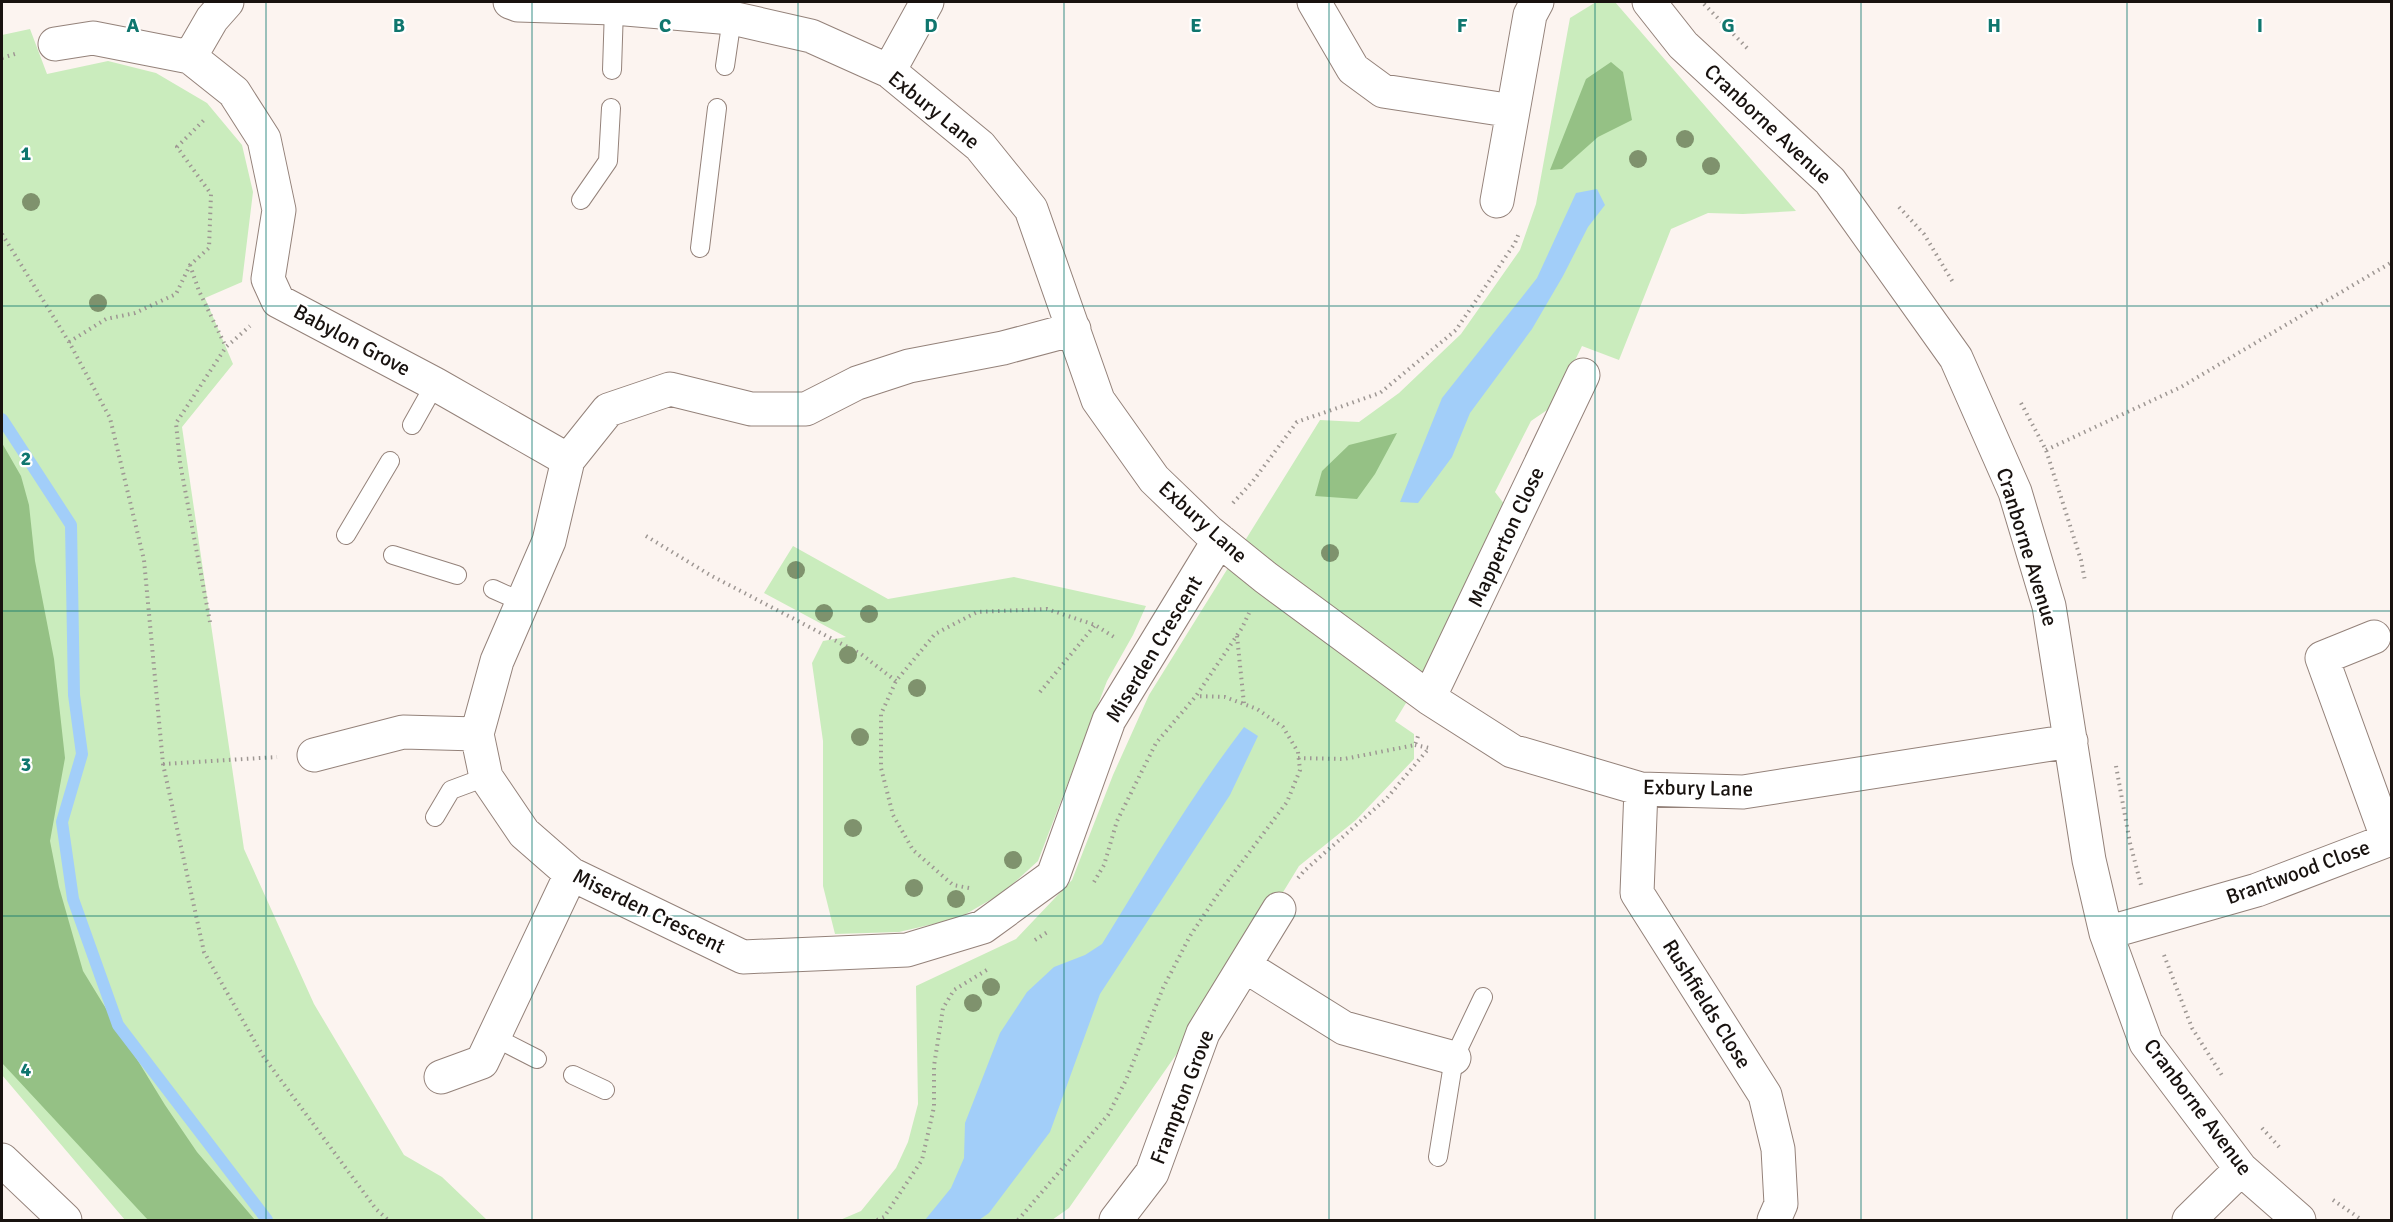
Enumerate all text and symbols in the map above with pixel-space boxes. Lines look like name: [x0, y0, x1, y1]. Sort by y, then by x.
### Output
text: A: [127, 13, 140, 38]
text: B: [393, 13, 405, 38]
text: C: [659, 13, 671, 38]
text: D: [924, 13, 938, 38]
text: E: [1190, 13, 1202, 38]
text: F: [1457, 13, 1468, 38]
text: G: [1721, 13, 1735, 38]
text: H: [1987, 13, 2001, 38]
text: I: [2257, 13, 2263, 38]
street label: Cranborne Avenue: [1699, 58, 1837, 190]
street label: Exbury Lane: [883, 65, 985, 155]
text: 1: [21, 141, 32, 166]
street label: Babylon Grove: [289, 298, 415, 382]
text: 2: [21, 446, 31, 471]
street label: Mapperton Close: [1462, 463, 1550, 611]
street label: Cranborne Avenue: [1991, 465, 2063, 629]
street label: Exbury Lane: [1153, 475, 1253, 569]
street label: Miserden Crescent: [1100, 571, 1208, 727]
text: 3: [21, 752, 31, 777]
street label: Exbury Lane: [1643, 774, 1753, 802]
street label: Brantwood Close: [2222, 834, 2374, 910]
street label: Miserden Crescent: [569, 863, 729, 959]
street label: Rushfields Close: [1657, 935, 1757, 1073]
street label: Frampton Grove: [1144, 1026, 1220, 1168]
street label: Cranborne Avenue: [2138, 1034, 2258, 1180]
text: 4: [21, 1057, 32, 1082]

